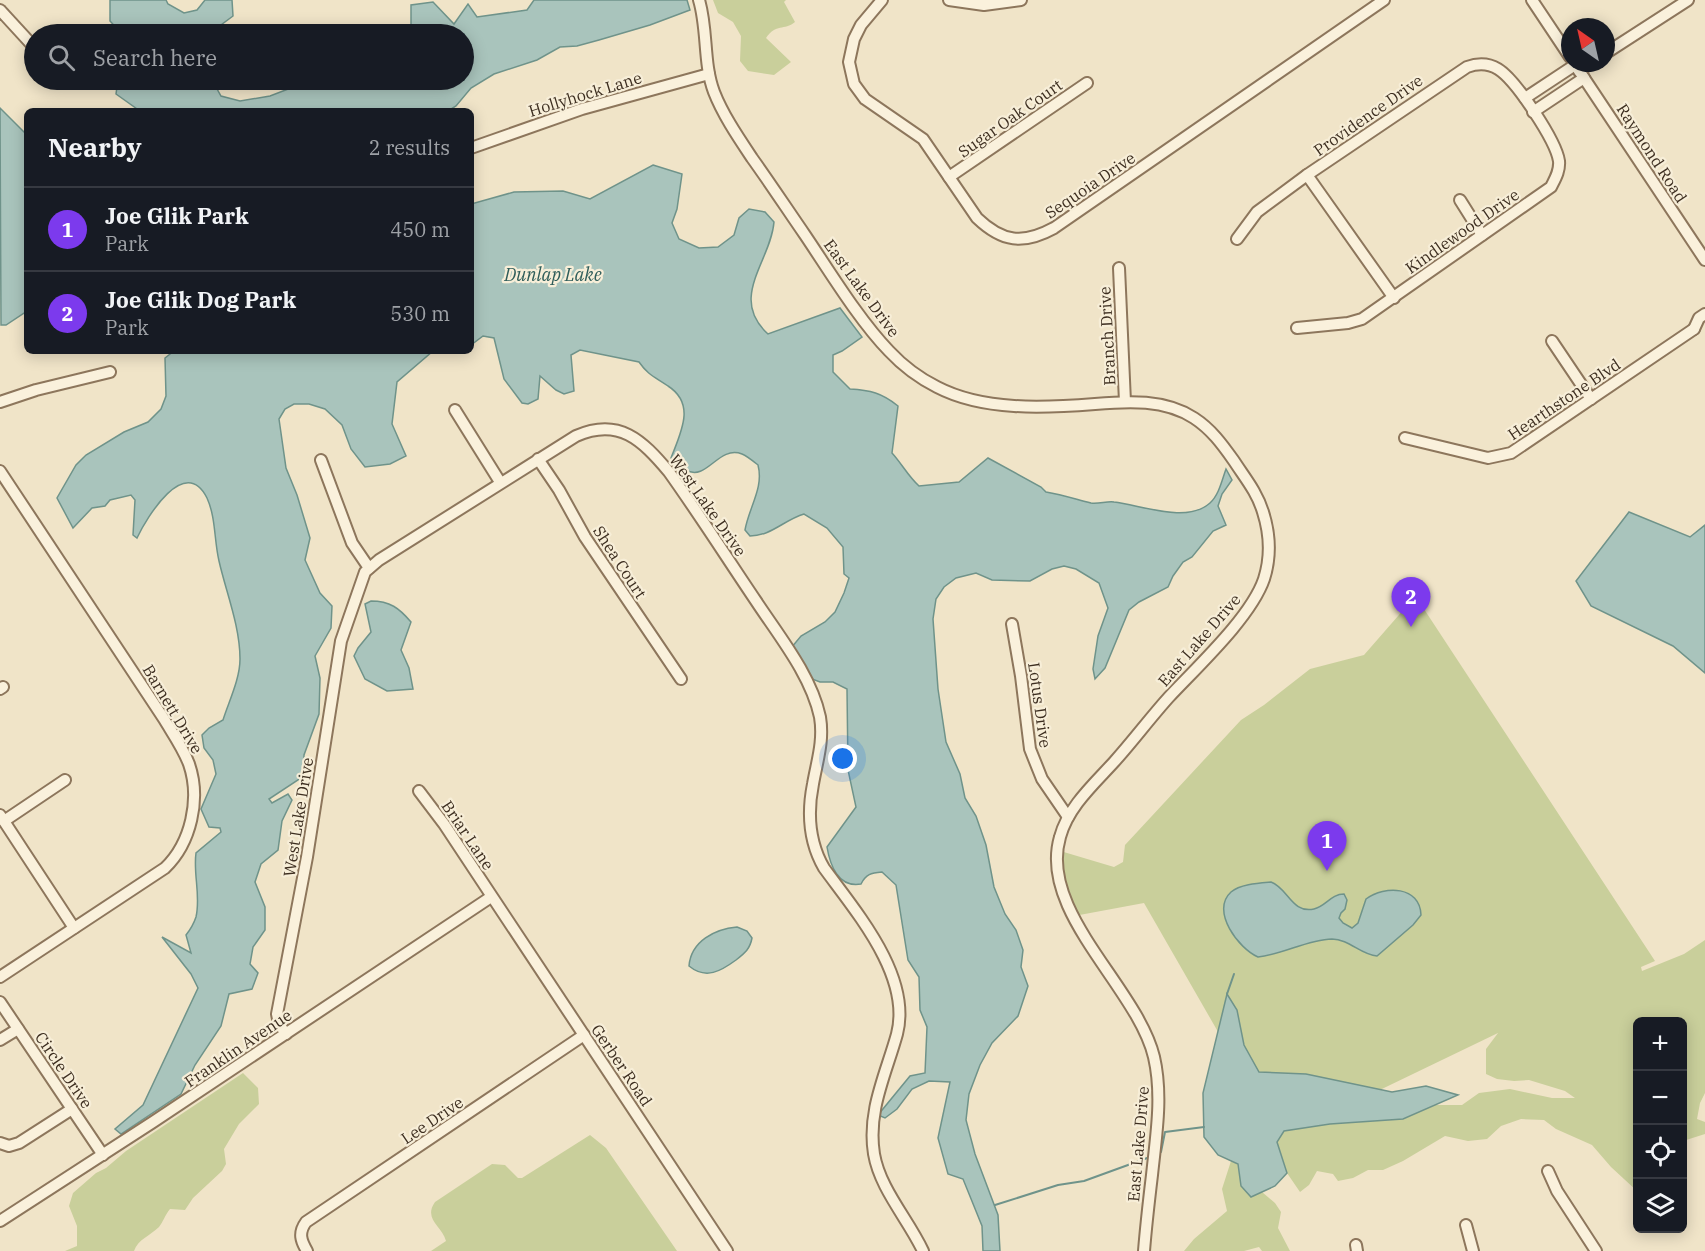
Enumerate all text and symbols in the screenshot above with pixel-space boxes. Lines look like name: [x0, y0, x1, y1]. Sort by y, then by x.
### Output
north arrow: [1561, 18, 1615, 72]
search box: [24, 24, 474, 90]
icon: search: [45, 41, 78, 74]
text: Search here: [93, 43, 217, 72]
street label: Hollyhock Lane: [526, 67, 644, 121]
street label: Providence Drive: [1310, 70, 1426, 160]
street label: Sugar Oak Court: [954, 74, 1066, 161]
street label: Raymond Road: [1613, 100, 1692, 206]
text: Nearby: [48, 130, 142, 164]
text: 2 results: [369, 134, 450, 161]
street label: Sequoia Drive: [1041, 147, 1139, 223]
street label: Kindlewood Drive: [1401, 184, 1523, 278]
text: Joe Glik Park: [105, 201, 249, 230]
text: 1: [62, 216, 74, 243]
text: 450 m: [390, 216, 450, 243]
text: Park: [105, 230, 149, 257]
street label: East Lake Drive: [820, 235, 904, 341]
water label: Dunlap Lake: [503, 263, 602, 286]
text: Joe Glik Dog Park: [105, 285, 296, 314]
street label: Branch Drive: [1094, 286, 1120, 386]
text: 2: [62, 300, 74, 327]
text: 530 m: [390, 300, 450, 327]
text: Park: [105, 314, 149, 341]
street label: Hearthstone Blvd: [1504, 354, 1624, 444]
street label: West Lake Drive: [665, 450, 751, 560]
street label: Shea Court: [589, 522, 651, 602]
pin: 2: [1392, 578, 1430, 627]
street label: East Lake Drive: [1153, 590, 1245, 690]
street label: Barnett Drive: [139, 661, 207, 757]
street label: Lotus Drive: [1024, 661, 1056, 749]
your location: [828, 744, 857, 773]
street label: West Lake Drive: [279, 756, 317, 878]
street label: Briar Lane: [437, 796, 499, 874]
pin: 1: [1308, 822, 1346, 871]
street label: Franklin Avenue: [181, 1005, 295, 1091]
map controls: [1633, 1017, 1687, 1233]
button: +: [1633, 1017, 1687, 1071]
street label: Gerber Road: [587, 1020, 657, 1110]
street label: Circle Drive: [31, 1028, 97, 1112]
button: −: [1633, 1071, 1687, 1125]
street label: East Lake Drive: [1123, 1085, 1153, 1203]
street label: Lee Drive: [397, 1092, 467, 1148]
button: locate: [1633, 1125, 1687, 1179]
button: layers: [1633, 1179, 1687, 1233]

